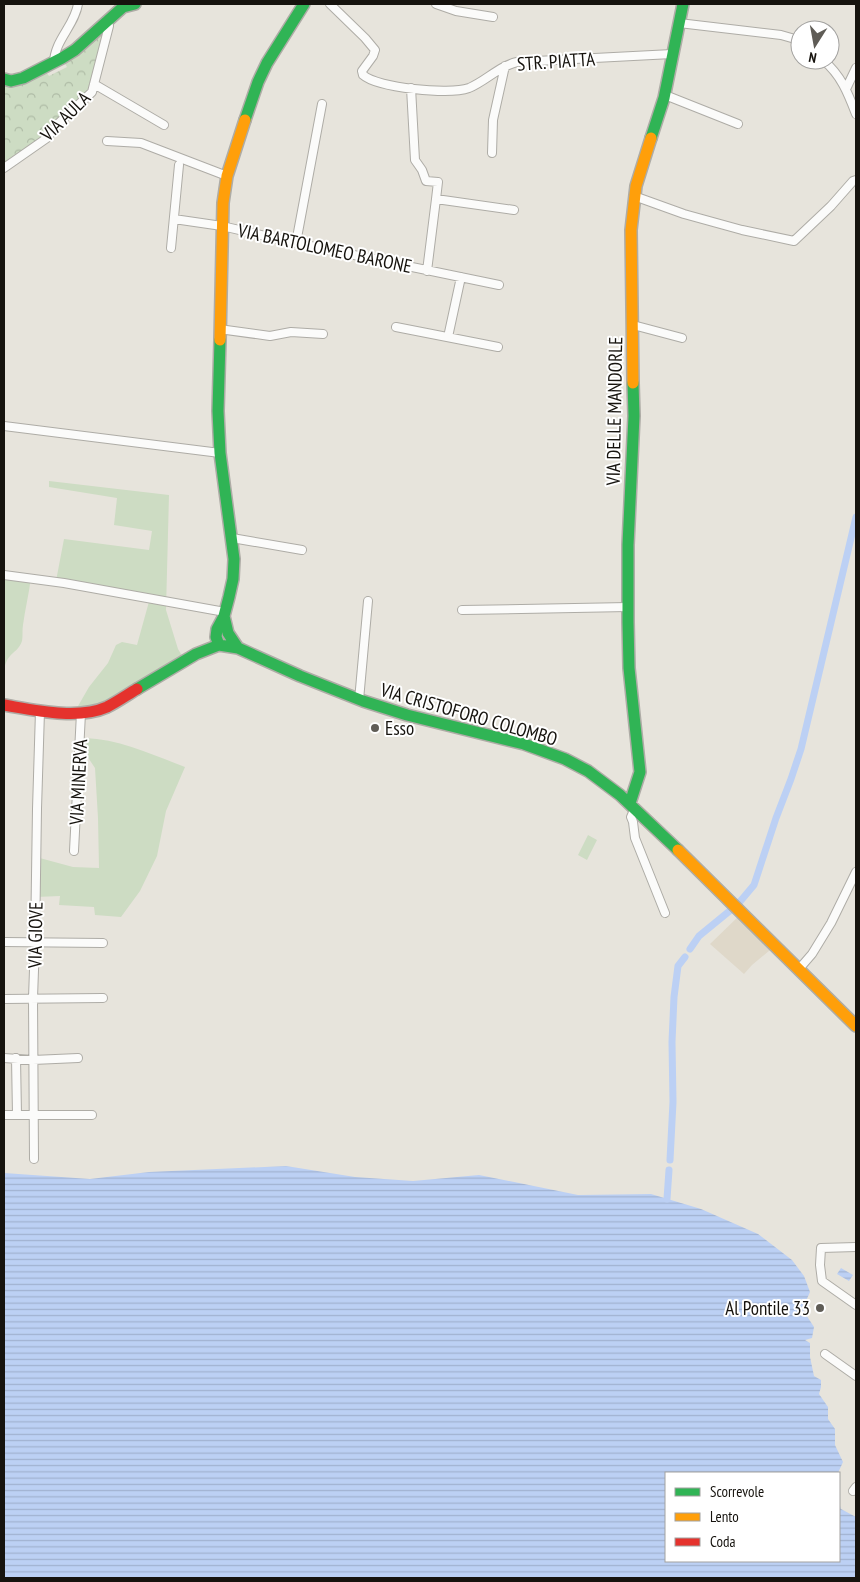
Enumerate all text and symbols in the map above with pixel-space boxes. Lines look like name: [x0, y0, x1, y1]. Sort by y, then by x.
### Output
north arrow: [790, 20, 840, 70]
street label: STR. PIATTA: [516, 46, 596, 76]
text: N: [807, 48, 818, 67]
street label: VIA AULA: [34, 86, 95, 147]
street label: VIA BARTOLOMEO BARONE: [235, 218, 414, 278]
street label: VIA DELLE MANDORLE: [601, 337, 627, 486]
street label: VIA CRISTOFORO COLOMBO: [377, 677, 560, 751]
place label: Esso: [385, 716, 414, 740]
marker: Esso: [369, 722, 381, 734]
street label: VIA MINERVA: [64, 738, 92, 827]
street label: VIA GIOVE: [22, 902, 48, 969]
place label: Al Pontile 33: [725, 1296, 810, 1320]
marker: Al Pontile 33: [814, 1302, 826, 1314]
legend: [665, 1472, 840, 1562]
text: Scorrevole: [710, 1482, 764, 1501]
text: Lento: [710, 1507, 739, 1526]
text: Coda: [710, 1532, 735, 1551]

